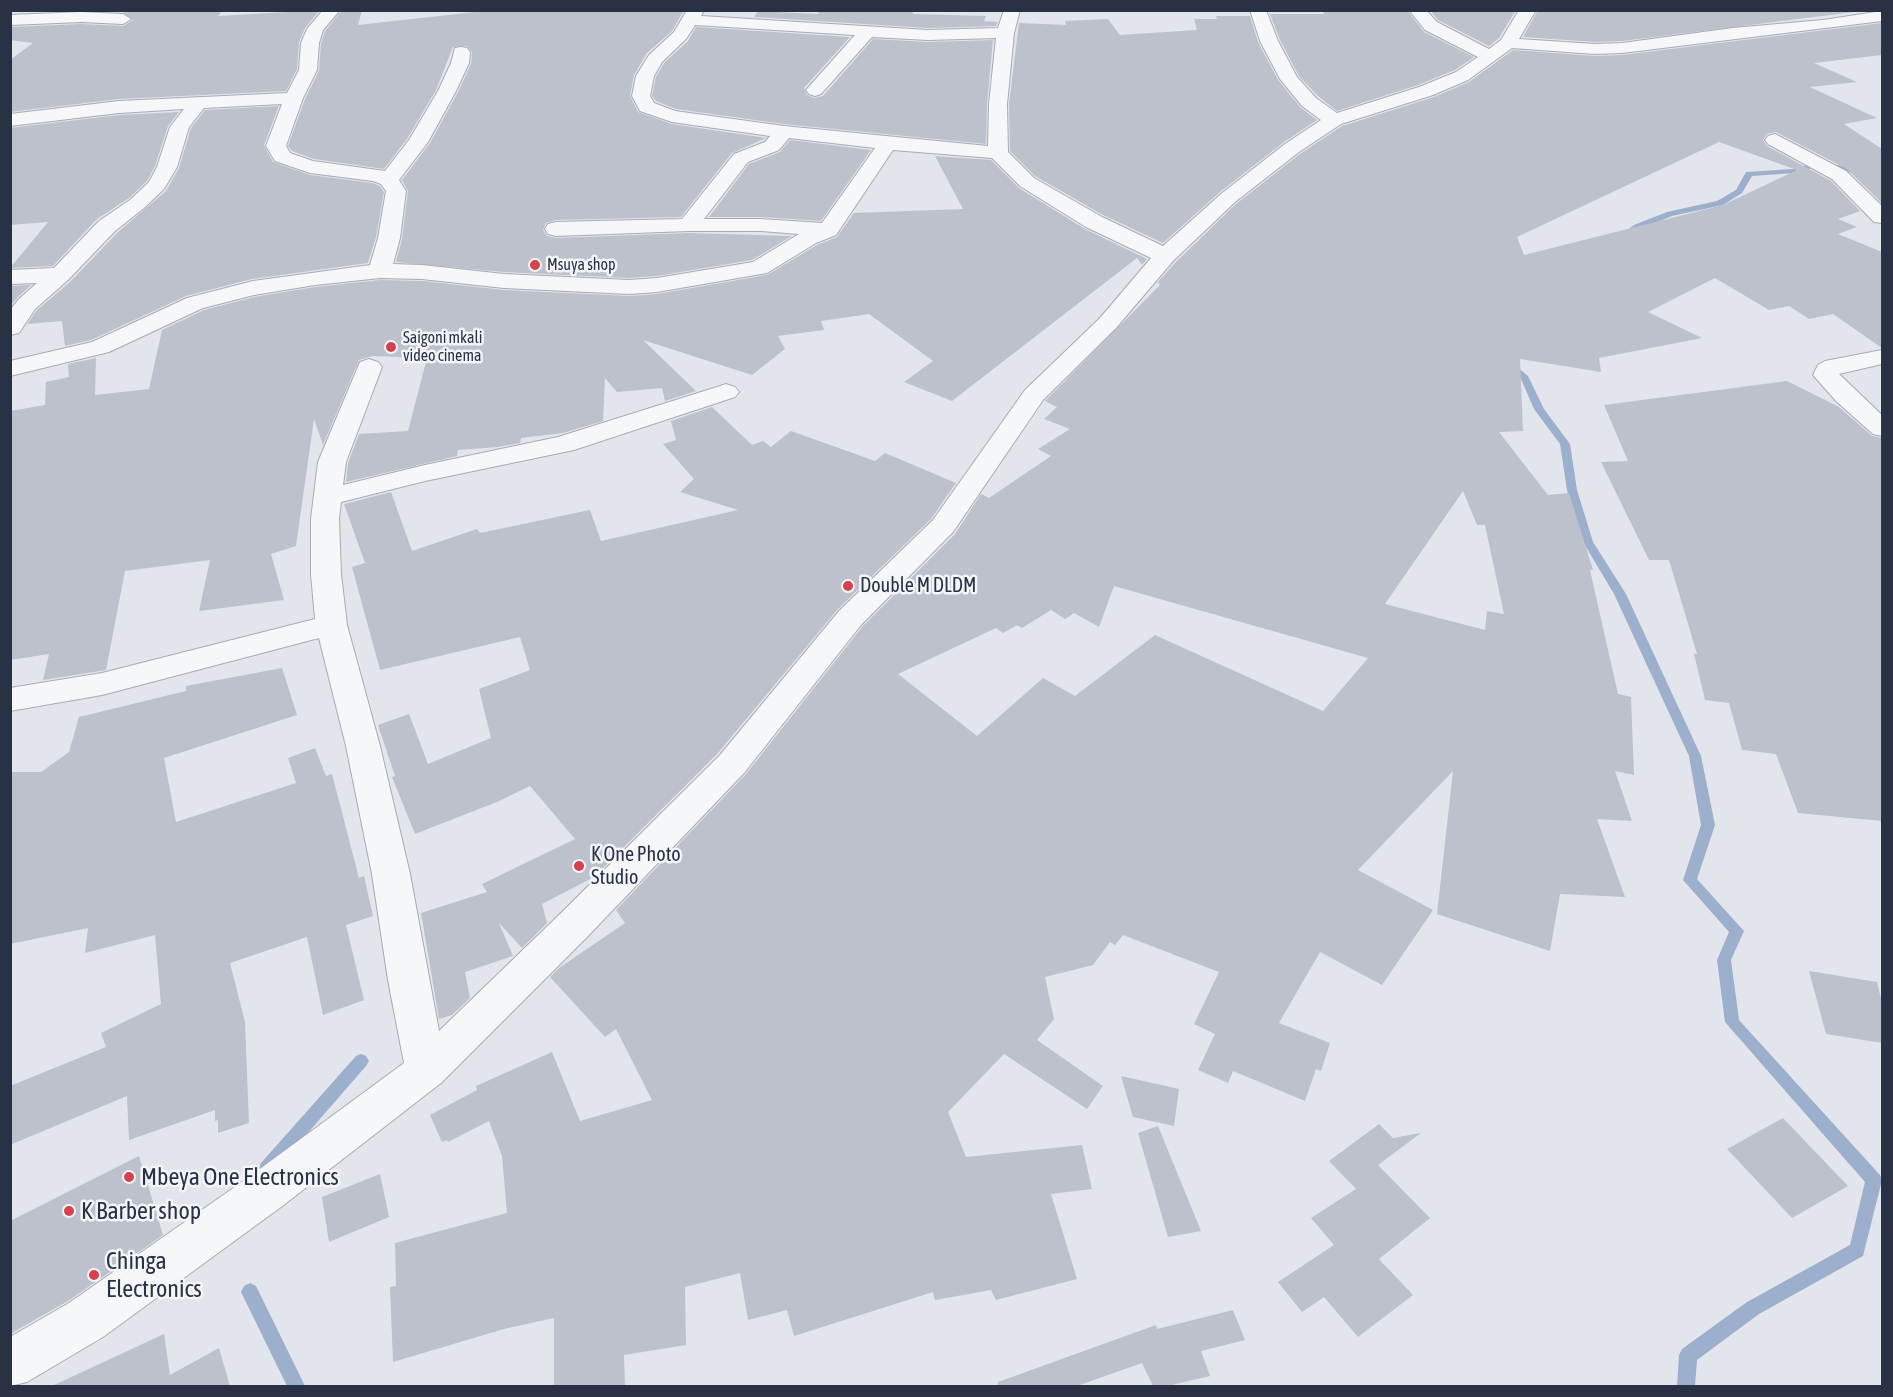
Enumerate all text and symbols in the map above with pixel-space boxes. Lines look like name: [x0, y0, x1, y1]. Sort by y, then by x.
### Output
place label: Msuya shop: [547, 255, 616, 275]
marker: Msuya shop: [528, 258, 542, 272]
place label: Saigoni mkali video cinema: [403, 328, 482, 366]
marker: Saigoni mkali video cinema: [384, 340, 398, 354]
place label: Double M DLDM: [860, 574, 976, 598]
marker: Double M DLDM: [841, 579, 855, 593]
place label: K One Photo Studio: [591, 843, 681, 890]
marker: K One Photo Studio: [572, 859, 586, 873]
place label: Mbeya One Electronics: [141, 1163, 339, 1191]
marker: Mbeya One Electronics: [122, 1170, 136, 1184]
place label: K Barber shop: [81, 1197, 201, 1225]
marker: K Barber shop: [62, 1204, 76, 1218]
place label: Chinga Electronics: [106, 1247, 202, 1303]
marker: Chinga Electronics: [87, 1268, 101, 1282]

